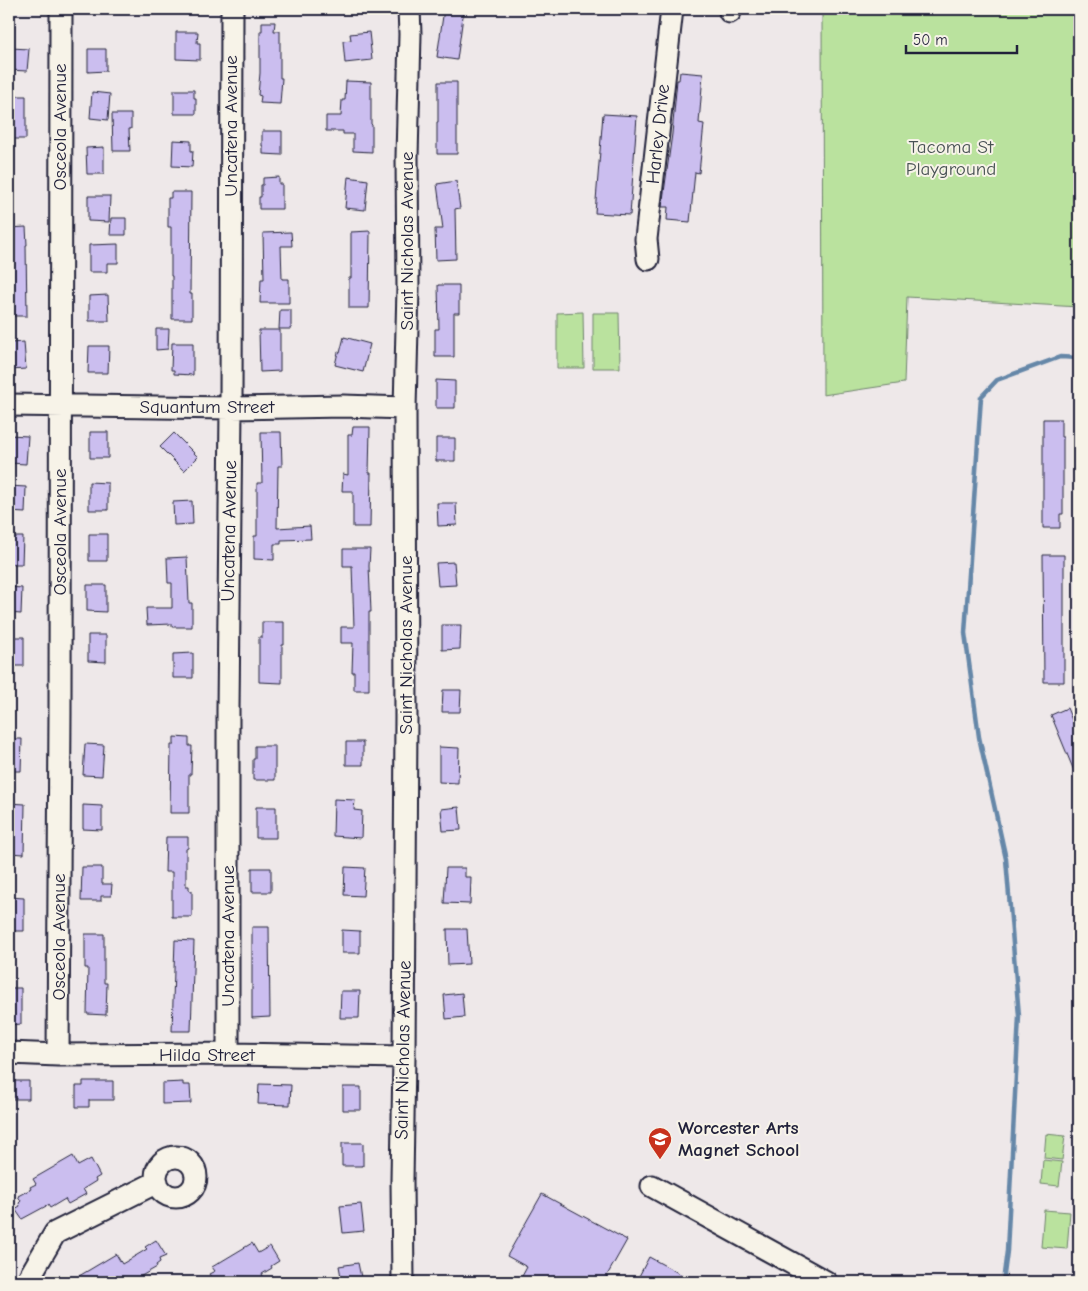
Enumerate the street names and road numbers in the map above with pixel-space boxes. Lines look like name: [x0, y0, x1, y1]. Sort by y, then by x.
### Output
street label: Uncatena Avenue: [220, 55, 242, 197]
street label: Osceola Avenue: [49, 64, 71, 190]
street label: Harley Drive: [642, 83, 674, 185]
street label: Saint Nicholas Avenue: [396, 151, 418, 331]
street label: Squantum Street: [139, 396, 275, 418]
street label: Uncatena Avenue: [217, 460, 241, 602]
street label: Osceola Avenue: [49, 469, 71, 595]
street label: Saint Nicholas Avenue: [395, 555, 417, 735]
street label: Uncatena Avenue: [217, 865, 239, 1007]
street label: Osceola Avenue: [48, 874, 70, 1000]
street label: Saint Nicholas Avenue: [390, 960, 416, 1140]
street label: Hilda Street: [159, 1044, 256, 1066]

